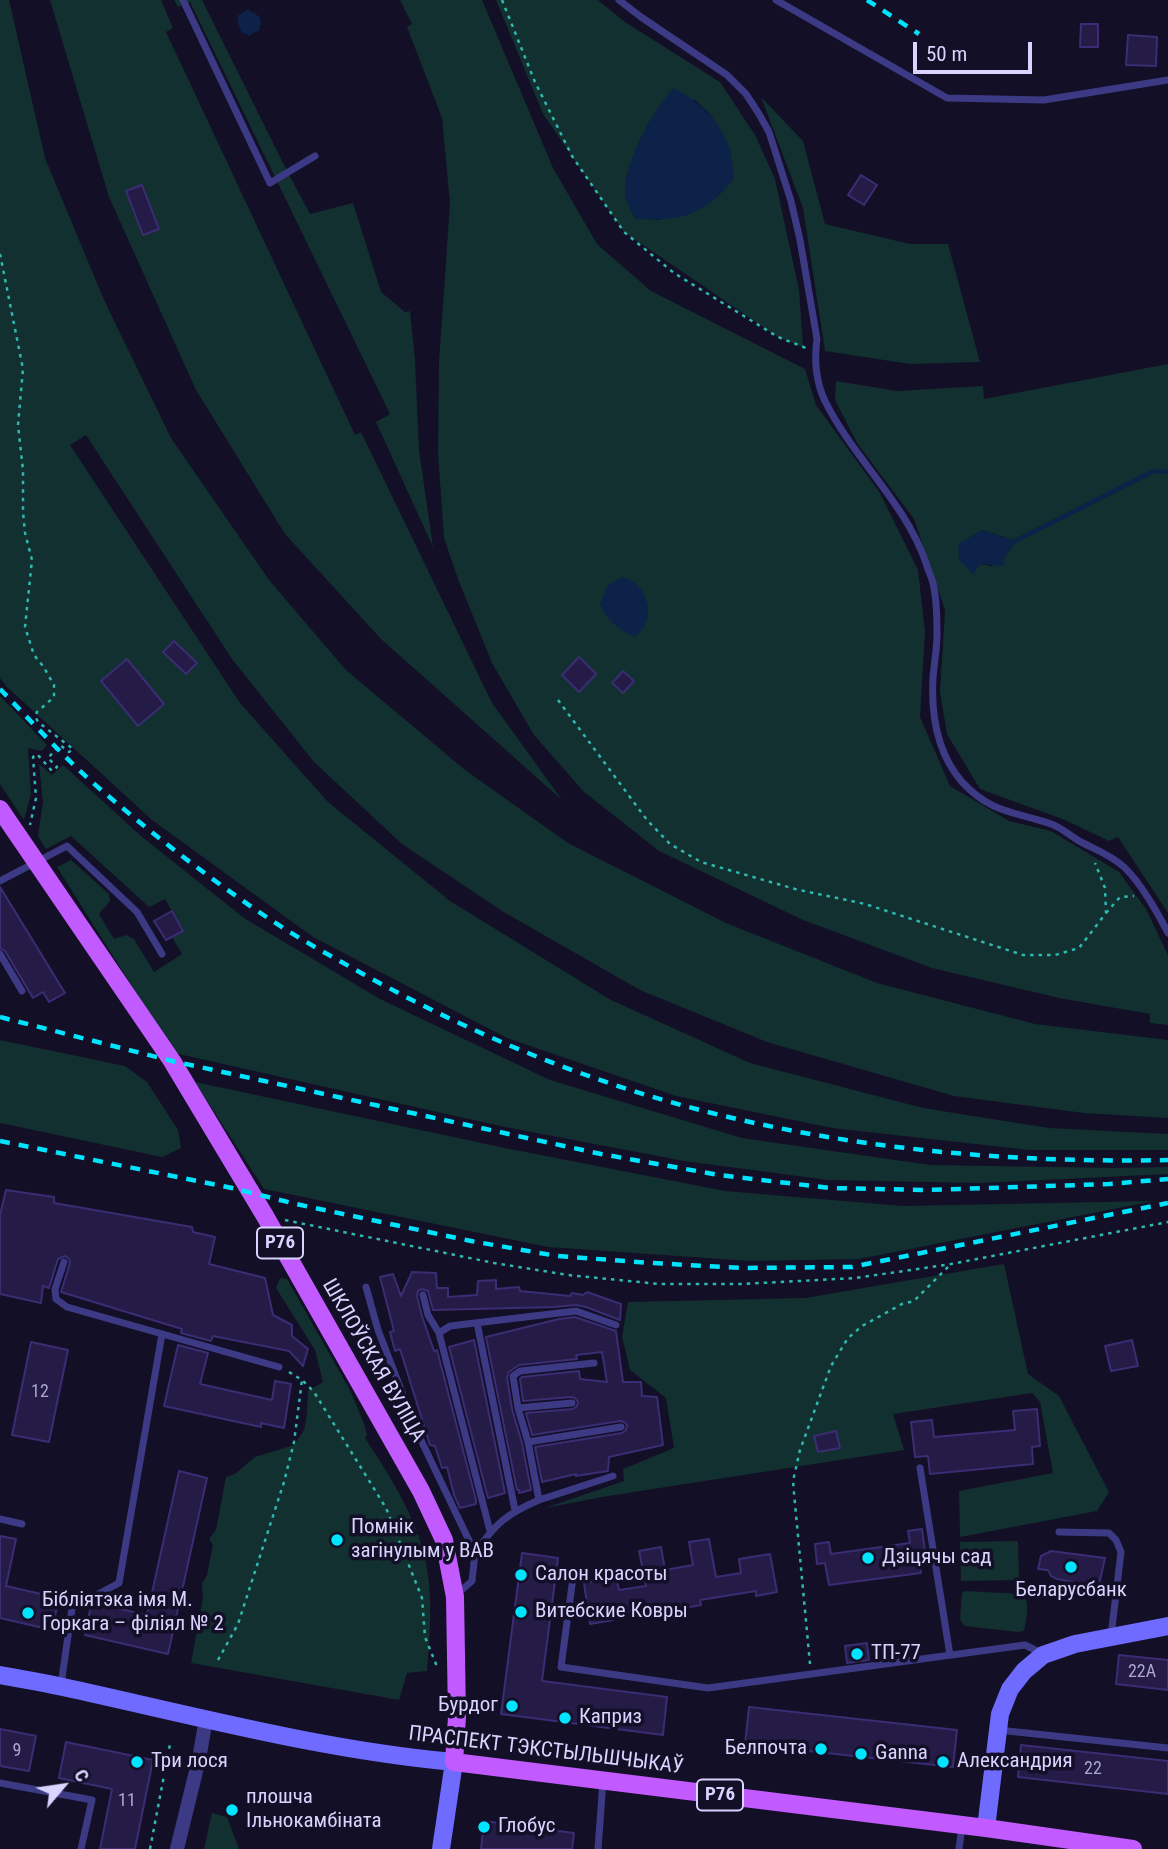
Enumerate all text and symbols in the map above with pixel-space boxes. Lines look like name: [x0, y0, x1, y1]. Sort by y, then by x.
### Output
scale bar: [916, 28, 1035, 72]
text: 50 m: [926, 42, 967, 66]
road number: Р76: [257, 1228, 303, 1259]
street label: ШКЛОЎСКАЯ ВУЛІЦА: [316, 1275, 430, 1447]
house number: 12: [31, 1381, 49, 1403]
place label: Помнік загінулым у ВАВ: [351, 1515, 494, 1565]
marker: Помнік загінулым у ВАВ: [329, 1532, 345, 1548]
place label: Дзіцячы сад: [882, 1545, 992, 1571]
marker: Дзіцячы сад: [860, 1550, 876, 1566]
marker: Беларусбанк: [1063, 1559, 1079, 1575]
place label: Салон красоты: [535, 1562, 667, 1588]
marker: Салон красоты: [513, 1567, 529, 1583]
place label: Беларусбанк: [1015, 1578, 1127, 1604]
place label: Бібліятэка імя М. Горкага – філіял № 2: [42, 1588, 224, 1638]
place label: Витебские Ковры: [535, 1599, 688, 1625]
marker: Витебские Ковры: [513, 1604, 529, 1620]
marker: Бібліятэка імя М. Горкага – філіял № 2: [20, 1605, 36, 1621]
place label: ТП-77: [871, 1641, 921, 1667]
marker: ТП-77: [849, 1646, 865, 1662]
house number: 22А: [1128, 1661, 1156, 1683]
place label: Бурдог: [438, 1693, 498, 1719]
marker: Бурдог: [504, 1698, 520, 1714]
place label: Каприз: [579, 1705, 642, 1731]
marker: Каприз: [557, 1710, 573, 1726]
street label: ПРАСПЕКТ ТЭКСТЫЛЬШЧЫКАЎ: [407, 1722, 685, 1780]
place label: Белпочта: [725, 1736, 807, 1762]
house number: 9: [13, 1740, 21, 1762]
marker: Белпочта: [813, 1741, 829, 1757]
place label: Ganna: [875, 1741, 928, 1767]
marker: Ganna: [853, 1746, 869, 1762]
place label: Три лося: [151, 1749, 228, 1775]
place label: Александрия: [957, 1749, 1073, 1775]
north arrow: [28, 1751, 98, 1821]
marker: Три лося: [129, 1754, 145, 1770]
marker: Александрия: [935, 1754, 951, 1770]
house number: 22: [1084, 1758, 1102, 1780]
text: С: [69, 1765, 94, 1786]
road number: Р76: [697, 1780, 743, 1811]
place label: плошча Ільнокамбіната: [246, 1785, 382, 1835]
house number: 11: [118, 1790, 136, 1812]
marker: плошча Ільнокамбіната: [224, 1802, 240, 1818]
place label: Глобус: [498, 1814, 556, 1840]
marker: Глобус: [476, 1819, 492, 1835]

